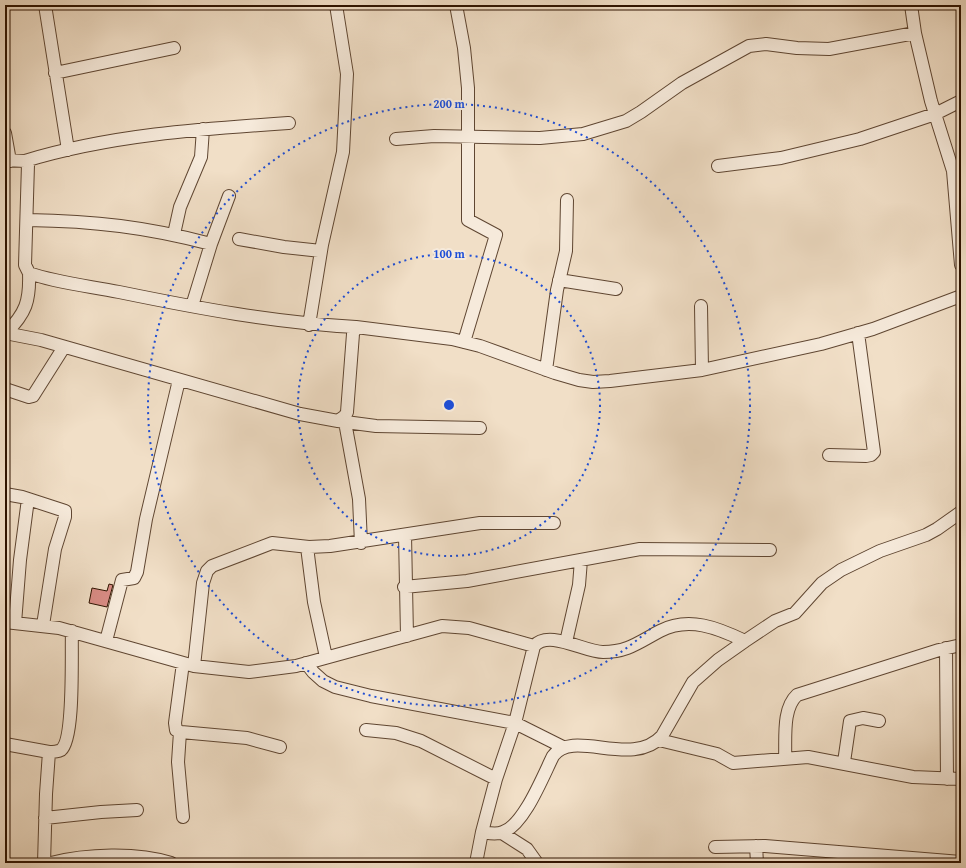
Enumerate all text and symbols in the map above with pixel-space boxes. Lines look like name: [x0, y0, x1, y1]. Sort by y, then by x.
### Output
text: 200 m: [433, 95, 466, 112]
text: 100 m: [433, 245, 466, 262]
centre of rings: [442, 398, 456, 412]

